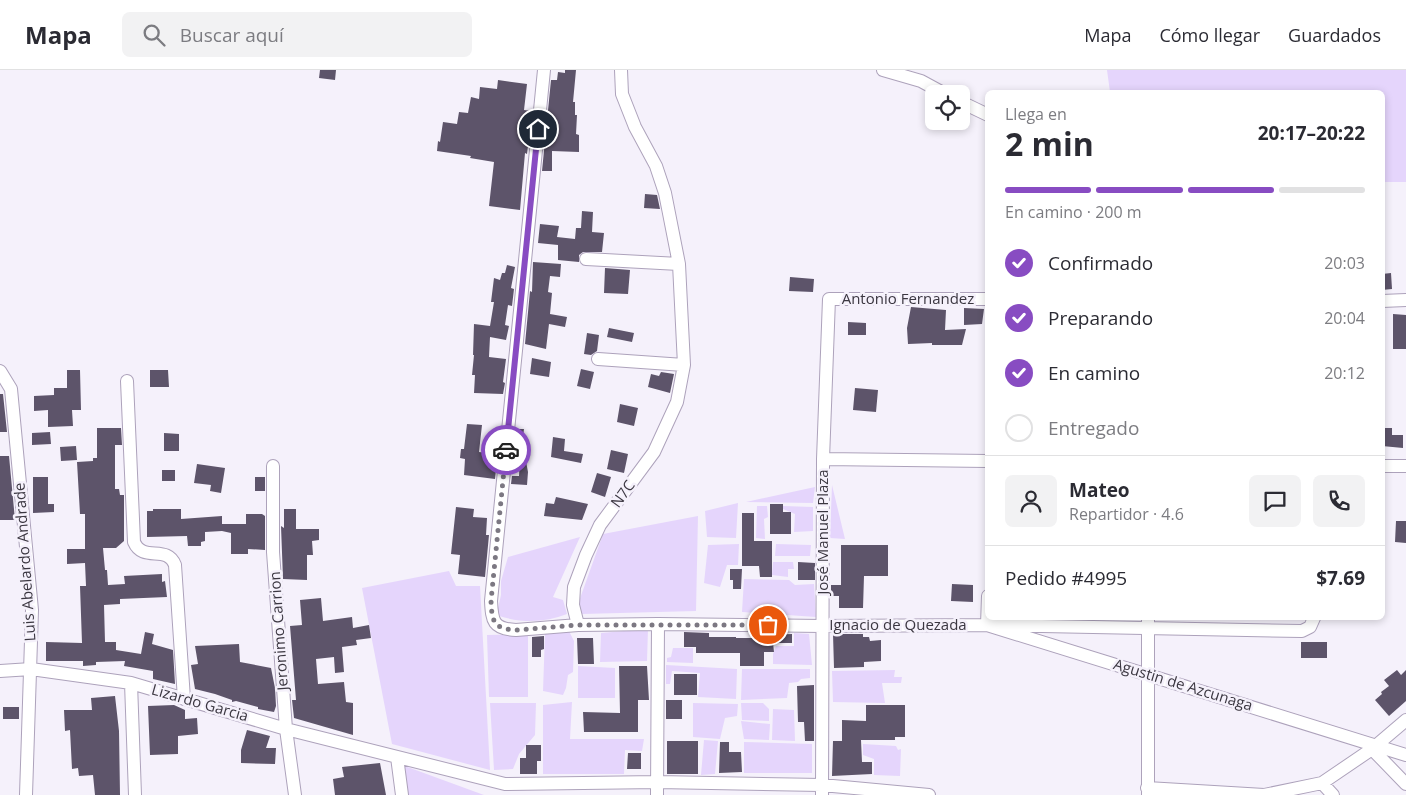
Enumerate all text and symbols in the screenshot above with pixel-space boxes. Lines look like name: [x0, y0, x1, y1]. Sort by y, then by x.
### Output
search box: [122, 12, 472, 57]
text: Mapa: [25, 18, 92, 51]
icon: search: [140, 21, 168, 49]
text: Buscar aquí: [180, 22, 284, 48]
text: Mapa: [1084, 23, 1131, 47]
text: Cómo llegar: [1159, 23, 1260, 47]
text: Guardados: [1288, 23, 1381, 47]
map controls: [925, 85, 970, 130]
button: locate: [925, 85, 970, 130]
text: Llega en: [1005, 103, 1067, 125]
pin: [517, 108, 559, 150]
icon: home: [524, 115, 552, 143]
text: 20:17–20:22: [1258, 120, 1365, 146]
text: 2 min: [1005, 122, 1094, 165]
text: En camino · 200 m: [1005, 201, 1142, 223]
icon: check: [1005, 249, 1033, 277]
text: Confirmado: [1048, 250, 1153, 276]
text: 20:03: [1324, 252, 1365, 274]
street label: Antonio Fernandez: [842, 288, 974, 308]
icon: check: [1005, 304, 1033, 332]
text: Preparando: [1048, 305, 1153, 331]
text: 20:04: [1324, 307, 1365, 329]
icon: check: [1005, 359, 1033, 387]
text: En camino: [1048, 360, 1140, 386]
text: 20:12: [1324, 362, 1365, 384]
text: Entregado: [1048, 415, 1139, 441]
courier: [481, 425, 531, 475]
icon: car: [492, 436, 520, 464]
street label: José Manuel Plaza: [812, 469, 832, 597]
button: person: [1005, 475, 1057, 527]
button: chat: [1249, 475, 1301, 527]
button: phone: [1313, 475, 1365, 527]
street label: N7C: [605, 476, 639, 511]
text: Mateo: [1069, 477, 1130, 503]
street label: Luis Abelardo Andrade: [8, 482, 40, 642]
text: Repartidor · 4.6: [1069, 503, 1184, 525]
text: Pedido #4995: [1005, 565, 1127, 591]
text: $7.69: [1316, 565, 1365, 591]
street label: Jeronimo Carrion: [264, 571, 292, 693]
pin: [747, 604, 789, 646]
icon: bag: [754, 611, 782, 639]
street label: Ignacio de Quezada: [829, 614, 967, 634]
street label: Agustin de Azcunaga: [1111, 653, 1255, 715]
street label: Lizardo Garcia: [150, 679, 251, 725]

